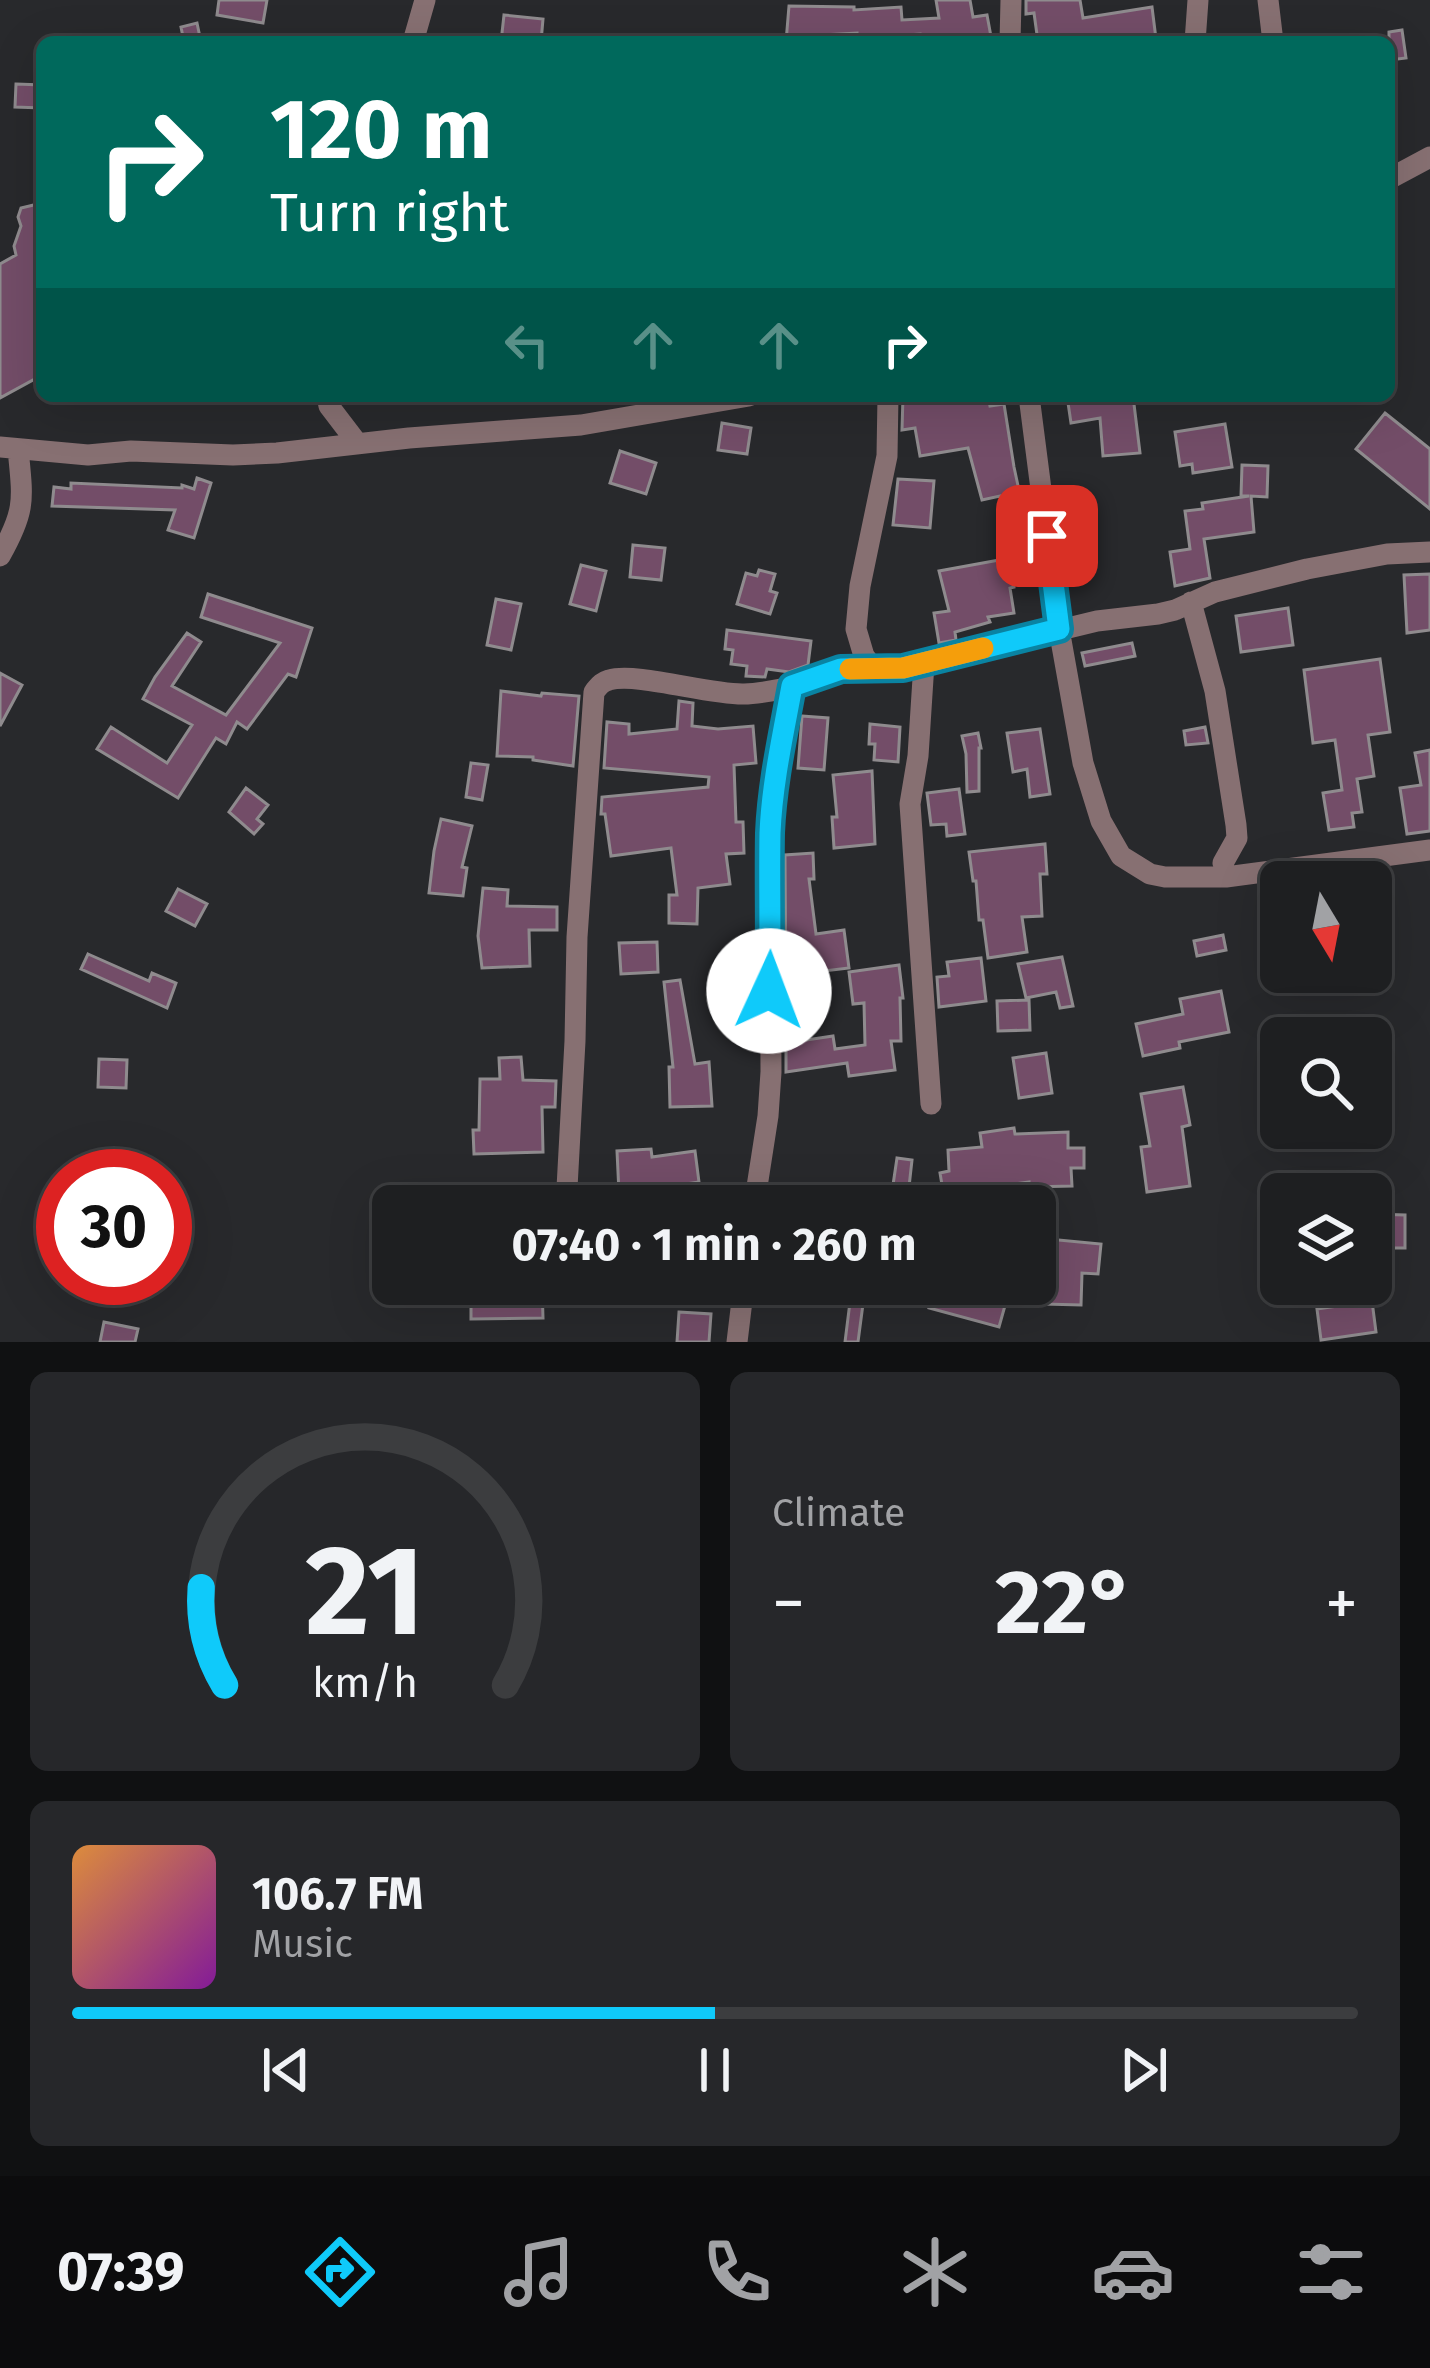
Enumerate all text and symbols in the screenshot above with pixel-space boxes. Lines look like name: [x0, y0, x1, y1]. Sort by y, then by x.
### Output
text: 120 m: [270, 79, 492, 180]
icon: right: [72, 84, 228, 240]
text: Turn right: [270, 181, 509, 245]
icon: left: [494, 312, 560, 378]
icon: ahead: [620, 312, 686, 378]
icon: ahead: [746, 312, 812, 378]
icon: right: [872, 312, 938, 378]
pin: [996, 485, 1098, 587]
icon: arrive: [1014, 503, 1080, 569]
north arrow: [1260, 861, 1392, 993]
map controls: [1260, 861, 1392, 1305]
position arrow: [706, 928, 832, 1054]
button: search: [1260, 1017, 1392, 1149]
speed limit sign: 30: [36, 1149, 192, 1305]
button: layers: [1260, 1173, 1392, 1305]
text: 07:40 · 1 min · 260 m: [512, 1218, 916, 1272]
text: Climate: [772, 1490, 905, 1536]
text: 21: [305, 1517, 425, 1667]
text: 22°: [995, 1549, 1135, 1657]
text: −: [772, 1564, 805, 1643]
text: +: [1325, 1564, 1358, 1643]
text: km/h: [312, 1656, 418, 1707]
text: 106.7 FM: [252, 1867, 423, 1921]
text: Music: [252, 1921, 353, 1967]
icon: previous: [253, 2037, 319, 2103]
icon: pause: [682, 2037, 748, 2103]
icon: next: [1111, 2037, 1177, 2103]
icon: directions: [298, 2230, 382, 2314]
icon: music: [497, 2230, 581, 2314]
icon: phone: [695, 2230, 779, 2314]
icon: climate: [893, 2230, 977, 2314]
icon: car: [1091, 2230, 1175, 2314]
icon: filters: [1289, 2230, 1373, 2314]
text: 07:39: [57, 2240, 184, 2304]

